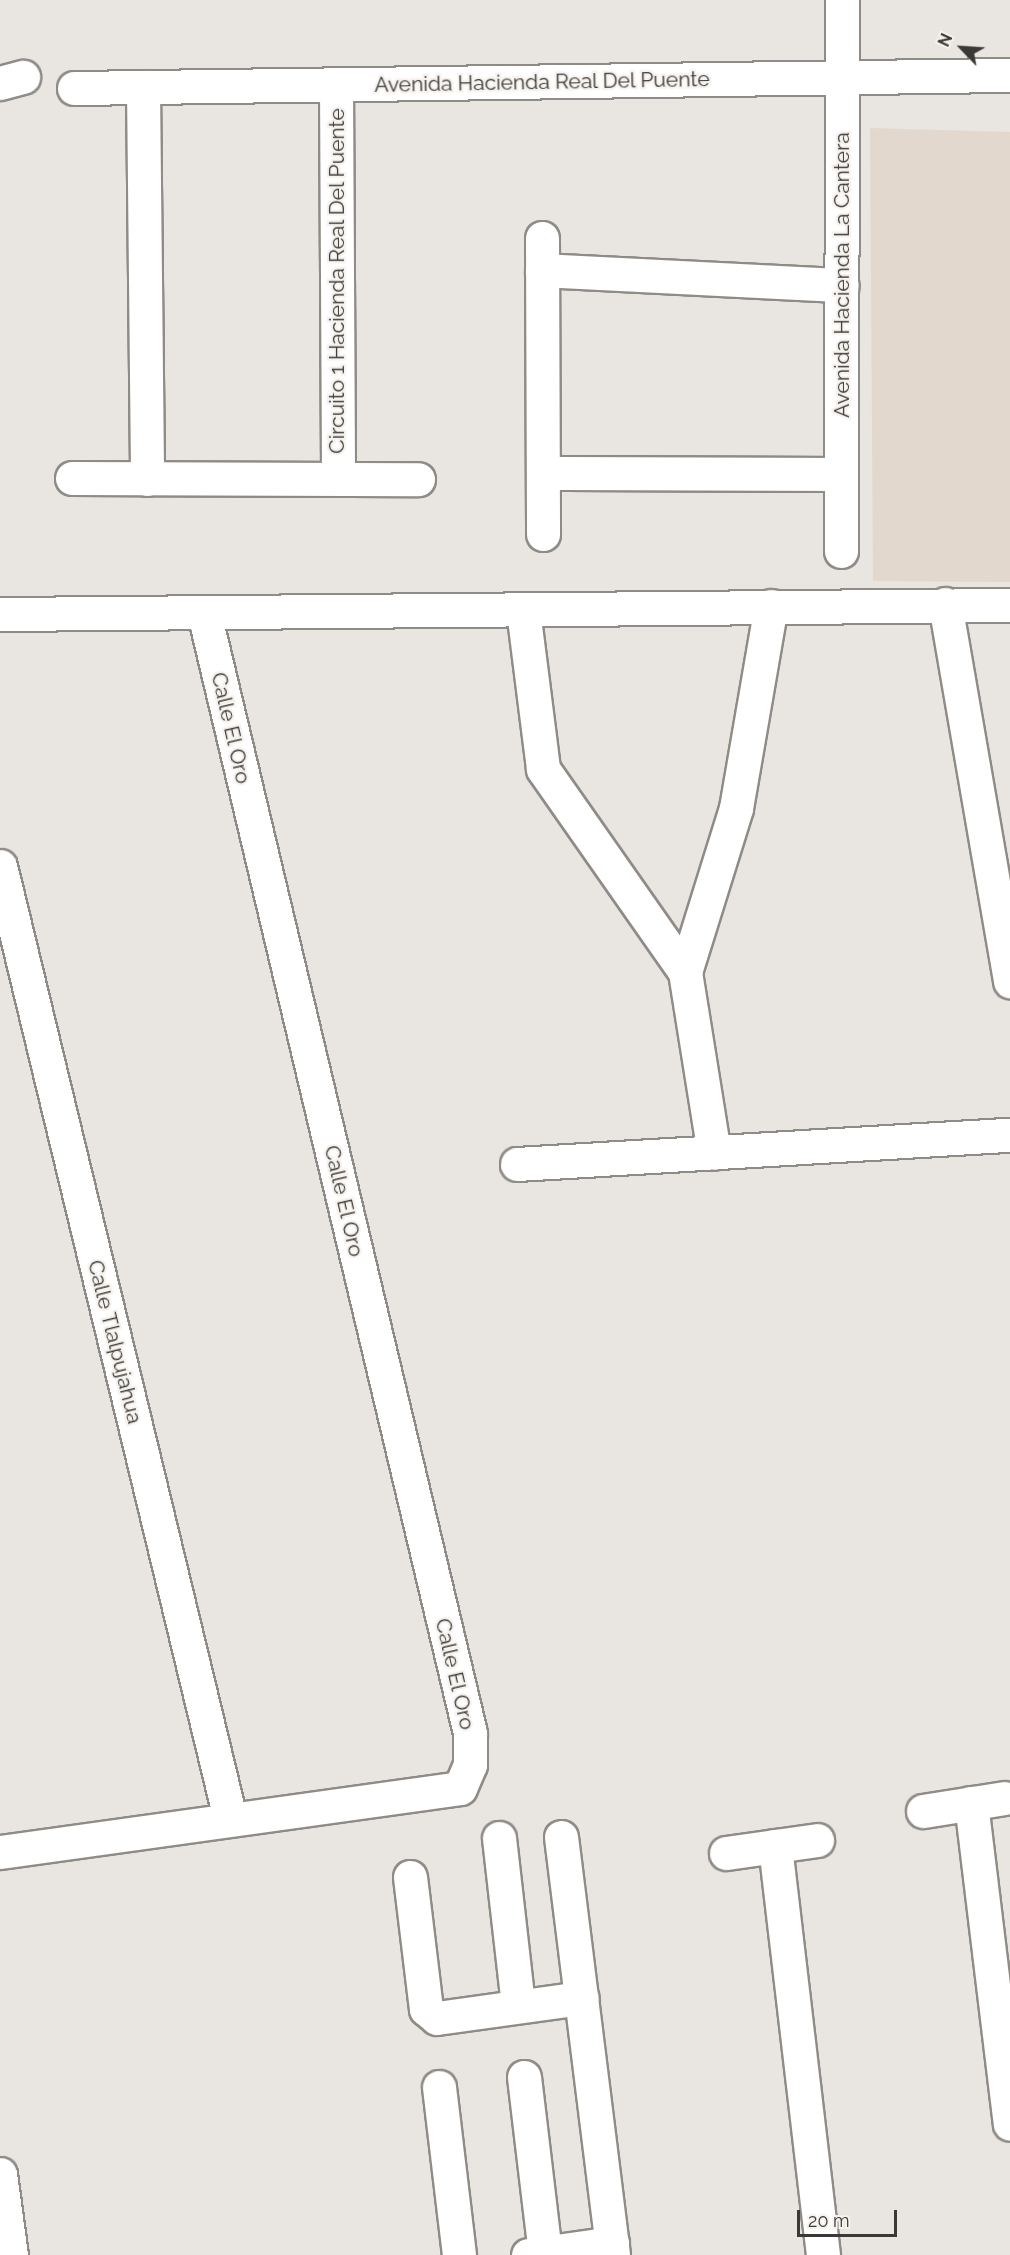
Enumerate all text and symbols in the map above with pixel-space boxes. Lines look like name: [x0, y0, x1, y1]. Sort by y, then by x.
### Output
north arrow: [932, 18, 992, 78]
text: N: [934, 31, 956, 50]
street label: Avenida Hacienda Real Del Puente: [374, 66, 710, 98]
street label: Circuito 1 Hacienda Real Del Puente: [324, 108, 350, 454]
street label: Avenida Hacienda La Cantera: [829, 132, 855, 418]
street label: Calle El Oro: [206, 670, 256, 786]
street label: Calle El Oro: [319, 1143, 369, 1259]
street label: Calle Tlalpujahua: [82, 1257, 148, 1427]
street label: Calle El Oro: [430, 1616, 480, 1732]
scale bar: [800, 2198, 900, 2236]
text: 20 m: [808, 2210, 850, 2231]

